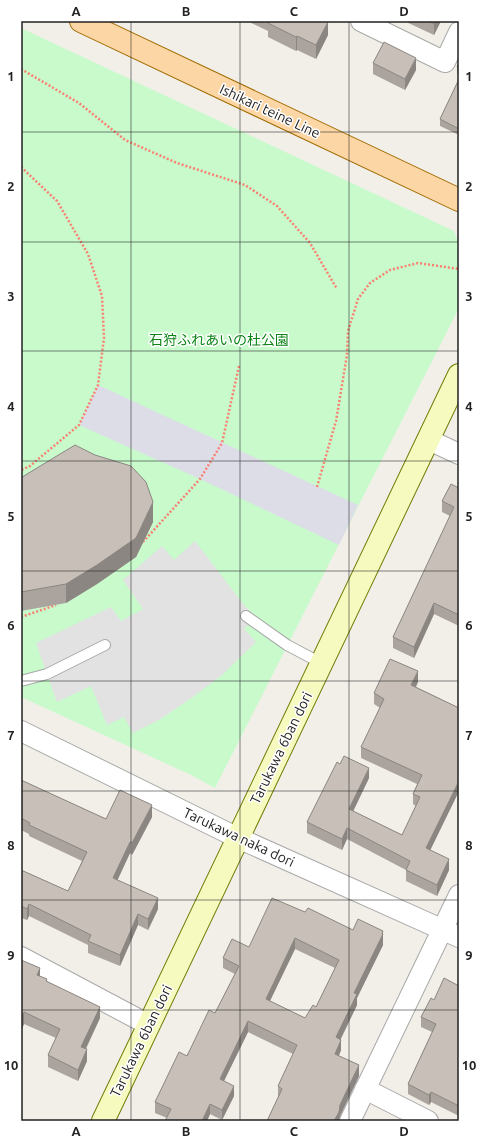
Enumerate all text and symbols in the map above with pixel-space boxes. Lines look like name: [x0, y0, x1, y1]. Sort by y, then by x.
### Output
text: A: [71, 4, 81, 18]
text: B: [182, 4, 191, 18]
text: C: [290, 4, 299, 18]
text: D: [399, 4, 409, 18]
text: 1: [7, 69, 15, 83]
text: 1: [465, 69, 473, 83]
street label: Ishikari teine Line: [217, 81, 323, 141]
text: 2: [7, 179, 15, 193]
text: 2: [465, 179, 473, 193]
text: 3: [7, 289, 15, 303]
text: 3: [465, 289, 473, 303]
park label: 石狩ふれあいの杜公園: [149, 332, 289, 348]
text: 4: [7, 399, 15, 413]
text: 4: [465, 399, 473, 413]
text: 5: [7, 509, 15, 523]
text: 5: [465, 509, 473, 523]
text: 6: [7, 618, 15, 632]
text: 6: [465, 618, 473, 632]
street label: Tarukawa 6ban dori: [247, 689, 315, 807]
text: 7: [7, 728, 15, 742]
text: 7: [465, 728, 473, 742]
street label: Tarukawa naka dori: [181, 804, 297, 870]
text: 8: [7, 838, 15, 852]
text: 8: [465, 838, 473, 852]
text: 9: [7, 948, 15, 962]
text: 9: [465, 948, 473, 962]
street label: Tarukawa 6ban dori: [107, 982, 175, 1100]
text: 10: [4, 1058, 18, 1072]
text: 10: [462, 1058, 476, 1072]
text: A: [71, 1124, 81, 1138]
text: B: [182, 1124, 191, 1138]
text: C: [290, 1124, 299, 1138]
text: D: [399, 1124, 409, 1138]

